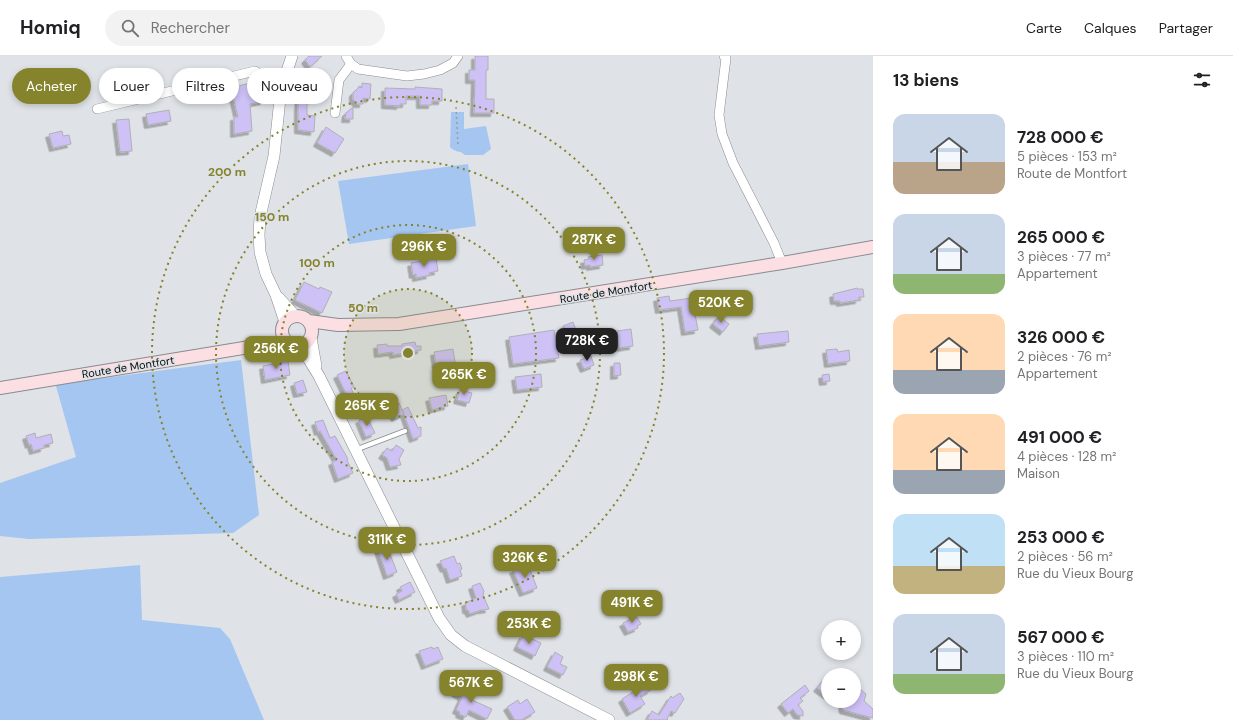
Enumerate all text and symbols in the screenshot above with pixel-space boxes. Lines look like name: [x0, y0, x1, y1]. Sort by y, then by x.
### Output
search box: [105, 10, 385, 46]
text: Homiq: [20, 15, 81, 40]
icon: search: [119, 17, 141, 39]
text: Rechercher: [151, 18, 230, 38]
text: Carte: [1026, 19, 1062, 37]
text: Calques: [1084, 19, 1137, 37]
text: Partager: [1159, 19, 1213, 37]
chip: Acheter: [12, 68, 91, 104]
chip: Louer: [99, 68, 164, 104]
chip: Filtres: [172, 68, 239, 104]
chip: Nouveau: [247, 68, 332, 104]
text: 13 biens: [893, 69, 959, 91]
icon: filters: [1191, 69, 1213, 91]
text: 728 000 €: [1017, 126, 1104, 148]
icon: home: [925, 130, 973, 178]
text: 5 pièces · 153 m²: [1017, 148, 1117, 165]
text: 200 m: [208, 164, 246, 180]
text: Route de Montfort: [1017, 165, 1127, 182]
text: 150 m: [255, 209, 289, 225]
text: 265 000 €: [1017, 226, 1105, 248]
pin: 287K €: [561, 227, 627, 261]
icon: home: [925, 230, 973, 278]
text: 287K €: [572, 231, 616, 248]
pin: 296K €: [391, 234, 457, 268]
text: 296K €: [401, 238, 447, 255]
text: 3 pièces · 77 m²: [1017, 248, 1111, 265]
text: 100 m: [299, 255, 335, 271]
text: Appartement: [1017, 265, 1098, 282]
street label: Route de Montfort: [559, 278, 653, 306]
pin: 520K €: [688, 290, 754, 324]
text: 520K €: [698, 294, 744, 311]
text: 50 m: [348, 300, 378, 316]
text: 326 000 €: [1017, 326, 1105, 348]
pin: 728K €: [554, 328, 620, 362]
icon: home: [925, 330, 973, 378]
text: 728K €: [565, 332, 609, 349]
pin: 256K €: [243, 336, 309, 370]
text: 256K €: [253, 340, 299, 357]
centre of rings: [401, 346, 415, 360]
text: 2 pièces · 76 m²: [1017, 348, 1112, 365]
street label: Route de Montfort: [81, 353, 175, 381]
pin: 265K €: [431, 362, 497, 396]
text: Appartement: [1017, 365, 1098, 382]
text: 265K €: [441, 366, 487, 383]
pin: 265K €: [334, 393, 400, 427]
text: 265K €: [344, 397, 390, 414]
text: 491 000 €: [1017, 426, 1102, 448]
icon: home: [925, 430, 973, 478]
text: 4 pièces · 128 m²: [1017, 448, 1116, 465]
text: Maison: [1017, 465, 1060, 482]
text: 253 000 €: [1017, 526, 1105, 548]
pin: 311K €: [354, 527, 420, 561]
icon: home: [925, 530, 973, 578]
text: 311K €: [367, 531, 407, 548]
pin: 326K €: [492, 545, 558, 579]
text: 2 pièces · 56 m²: [1017, 548, 1113, 565]
text: 326K €: [502, 549, 548, 566]
text: Rue du Vieux Bourg: [1017, 565, 1134, 582]
pin: 491K €: [599, 590, 665, 624]
text: 491K €: [610, 594, 654, 611]
pin: 253K €: [496, 611, 562, 645]
text: 253K €: [506, 615, 552, 632]
map controls: [821, 620, 861, 708]
button: +: [821, 620, 861, 660]
text: 567 000 €: [1017, 626, 1105, 648]
icon: home: [925, 630, 973, 678]
text: 3 pièces · 110 m²: [1017, 648, 1114, 665]
pin: 298K €: [603, 664, 669, 698]
text: Rue du Vieux Bourg: [1017, 665, 1134, 682]
text: 298K €: [613, 668, 659, 685]
button: −: [821, 668, 861, 708]
pin: 567K €: [438, 670, 504, 704]
text: 567K €: [449, 674, 493, 691]

